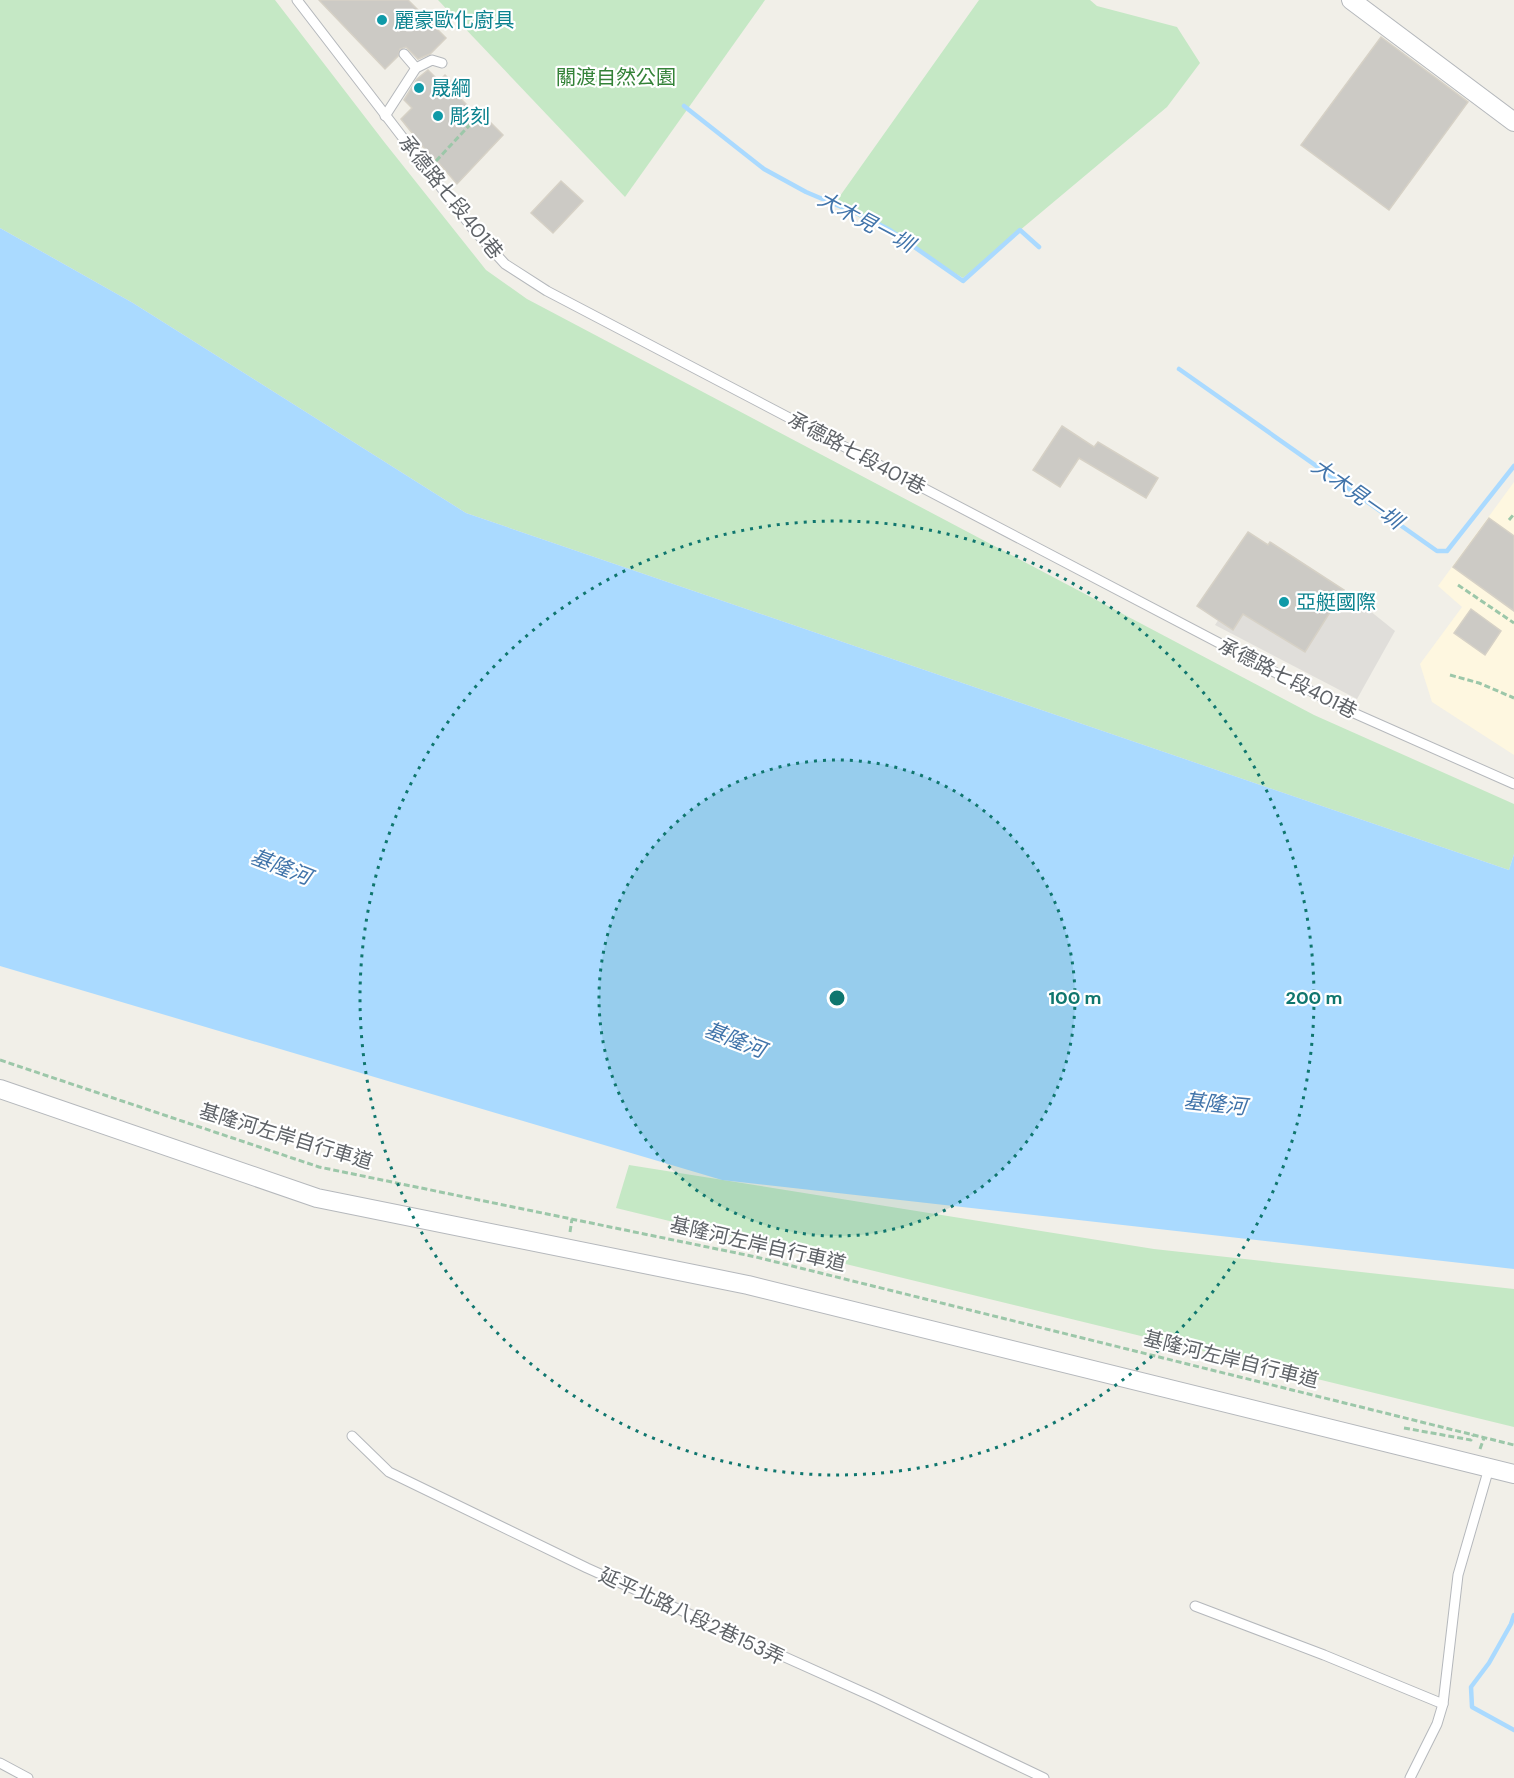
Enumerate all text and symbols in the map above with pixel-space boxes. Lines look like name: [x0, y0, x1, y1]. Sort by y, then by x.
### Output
place label: 麗豪歐化廚具: [394, 7, 514, 33]
marker: 麗豪歐化廚具: [375, 13, 389, 27]
park label: 關渡自然公園: [556, 64, 676, 90]
place label: 晟綱: [431, 75, 471, 101]
marker: 晟綱: [412, 81, 426, 95]
place label: 彫刻: [450, 103, 490, 129]
marker: 彫刻: [431, 109, 445, 123]
street label: 承德路七段401巷: [393, 130, 509, 264]
water label: 大木見一圳: [813, 185, 922, 260]
street label: 承德路七段401巷: [784, 406, 930, 500]
water label: 大木見一圳: [1306, 452, 1410, 537]
place label: 亞艇國際: [1296, 589, 1376, 615]
marker: 亞艇國際: [1277, 595, 1291, 609]
street label: 承德路七段401巷: [1214, 632, 1362, 724]
water label: 基隆河: [247, 843, 319, 893]
text: 100 m: [1048, 986, 1102, 1010]
text: 200 m: [1286, 986, 1342, 1010]
centre of rings: [827, 988, 847, 1008]
water label: 基隆河: [701, 1016, 773, 1066]
water label: 基隆河: [1182, 1087, 1252, 1122]
street label: 基隆河左岸自行車道: [196, 1097, 376, 1175]
street label: 基隆河左岸自行車道: [667, 1211, 849, 1277]
street label: 基隆河左岸自行車道: [1141, 1325, 1321, 1393]
street label: 延平北路八段2巷153弄: [595, 1562, 789, 1670]

